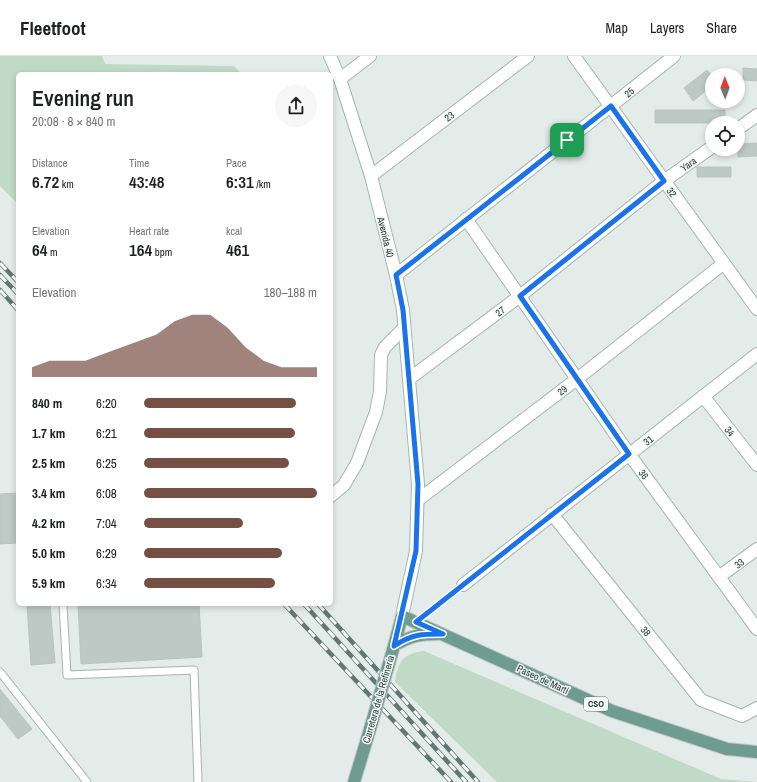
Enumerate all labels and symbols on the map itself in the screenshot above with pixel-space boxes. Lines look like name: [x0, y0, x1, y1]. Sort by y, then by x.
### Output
north arrow: [705, 68, 745, 108]
street label: 25: [622, 84, 637, 100]
street label: 23: [442, 108, 457, 124]
pin: [550, 123, 584, 157]
street label: Yara: [678, 154, 699, 175]
street label: 32: [664, 185, 680, 200]
street label: Avenida 40: [374, 215, 397, 259]
street label: 27: [493, 303, 508, 319]
street label: 29: [555, 382, 570, 398]
street label: 34: [722, 424, 738, 439]
street label: 31: [641, 432, 656, 448]
street label: 36: [636, 467, 652, 482]
street label: 33: [732, 555, 747, 571]
street label: 38: [638, 624, 654, 639]
street label: Carretera de la Refinería: [360, 653, 397, 745]
street label: Paseo de Martí: [515, 662, 571, 697]
road number: CSO: [584, 697, 608, 711]

